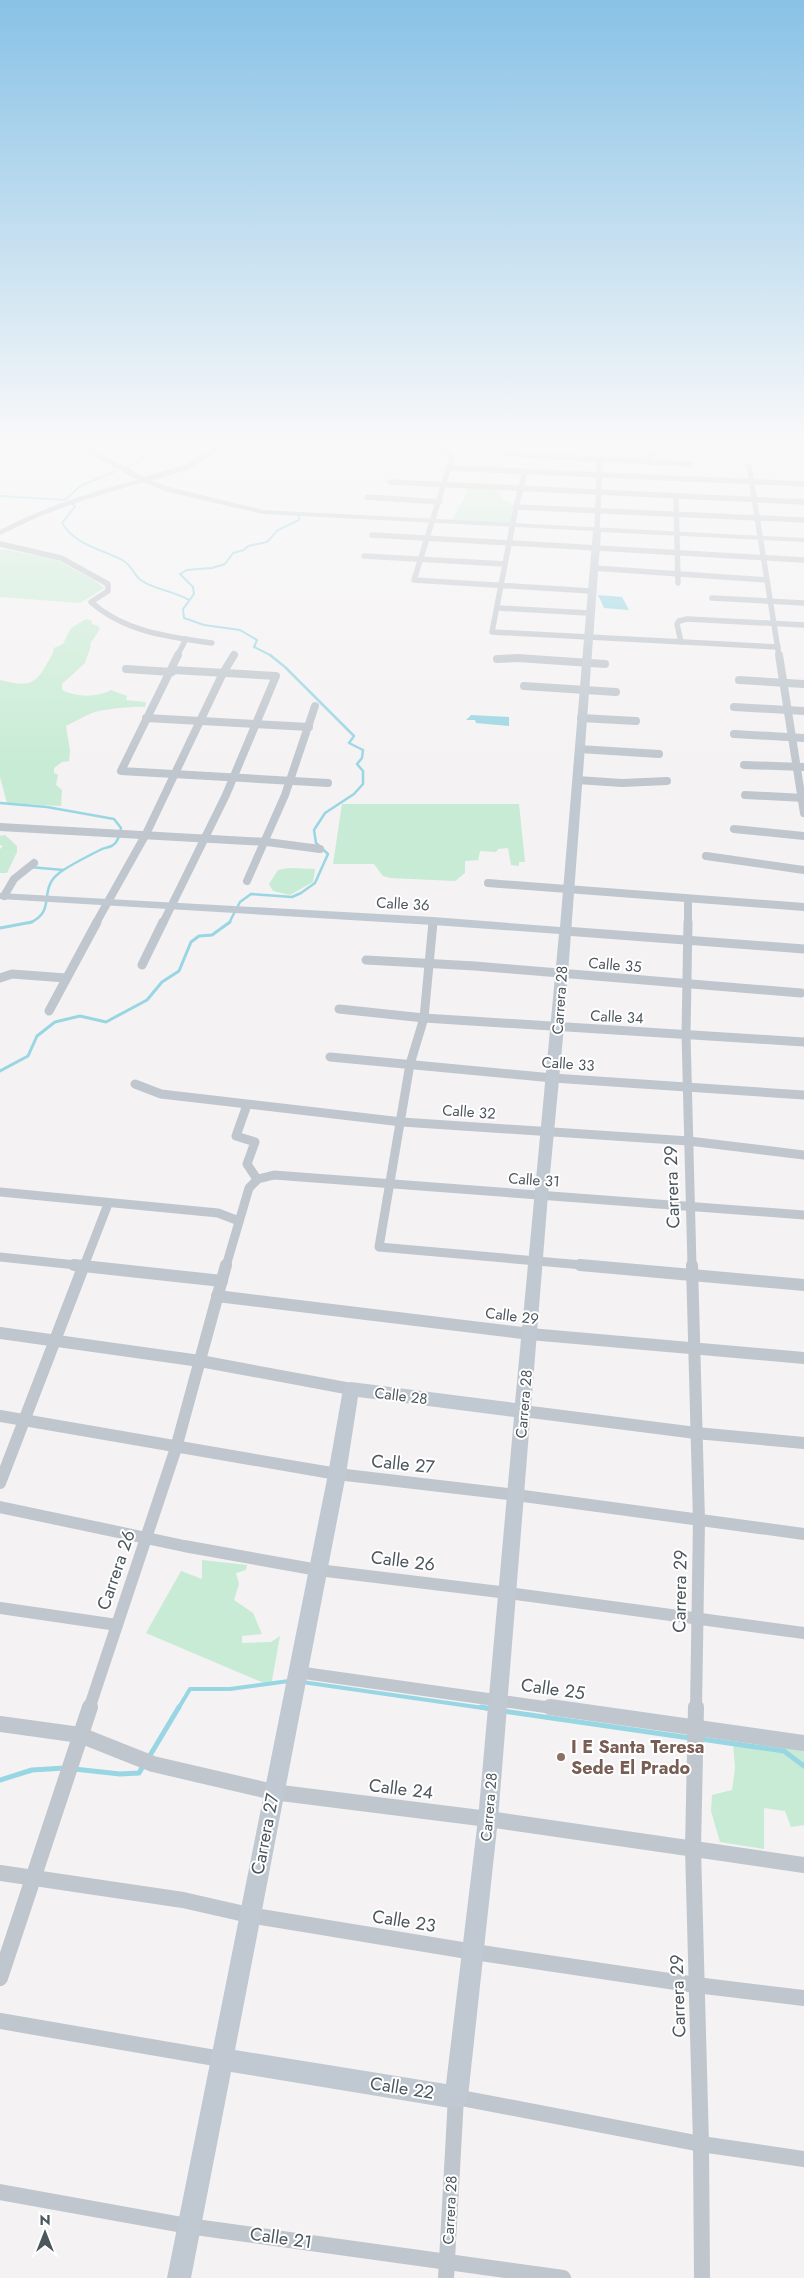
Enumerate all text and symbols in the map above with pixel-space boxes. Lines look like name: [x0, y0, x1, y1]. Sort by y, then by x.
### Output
street label: Calle 36: [376, 892, 430, 916]
street label: Calle 35: [588, 952, 642, 978]
street label: Carrera 28: [547, 965, 573, 1035]
street label: Calle 34: [590, 1005, 645, 1029]
street label: Calle 33: [541, 1051, 595, 1077]
street label: Calle 32: [442, 1099, 496, 1125]
street label: Carrera 29: [658, 1145, 686, 1229]
street label: Calle 31: [508, 1167, 560, 1193]
street label: Calle 29: [484, 1302, 540, 1330]
street label: Carrera 28: [510, 1369, 538, 1439]
street label: Calle 28: [373, 1382, 429, 1410]
street label: Calle 27: [370, 1448, 437, 1480]
street label: Carrera 26: [90, 1526, 142, 1614]
street label: Calle 26: [369, 1544, 437, 1578]
street label: Carrera 29: [666, 1549, 694, 1633]
street label: Calle 25: [519, 1672, 587, 1706]
place label: I E Santa Teresa Sede El Prado: [571, 1734, 705, 1781]
marker: I E Santa Teresa Sede El Prado: [555, 1751, 567, 1763]
street label: Calle 24: [367, 1772, 435, 1806]
street label: Carrera 28: [475, 1772, 503, 1842]
street label: Carrera 27: [244, 1791, 286, 1877]
street label: Calle 23: [370, 1903, 438, 1939]
street label: Carrera 29: [664, 1954, 692, 2038]
street label: Calle 22: [368, 2070, 436, 2106]
street label: Carrera 28: [437, 2175, 463, 2245]
north arrow: [20, 2208, 70, 2258]
text: N: [39, 2210, 51, 2230]
street label: Calle 21: [248, 2221, 314, 2255]

